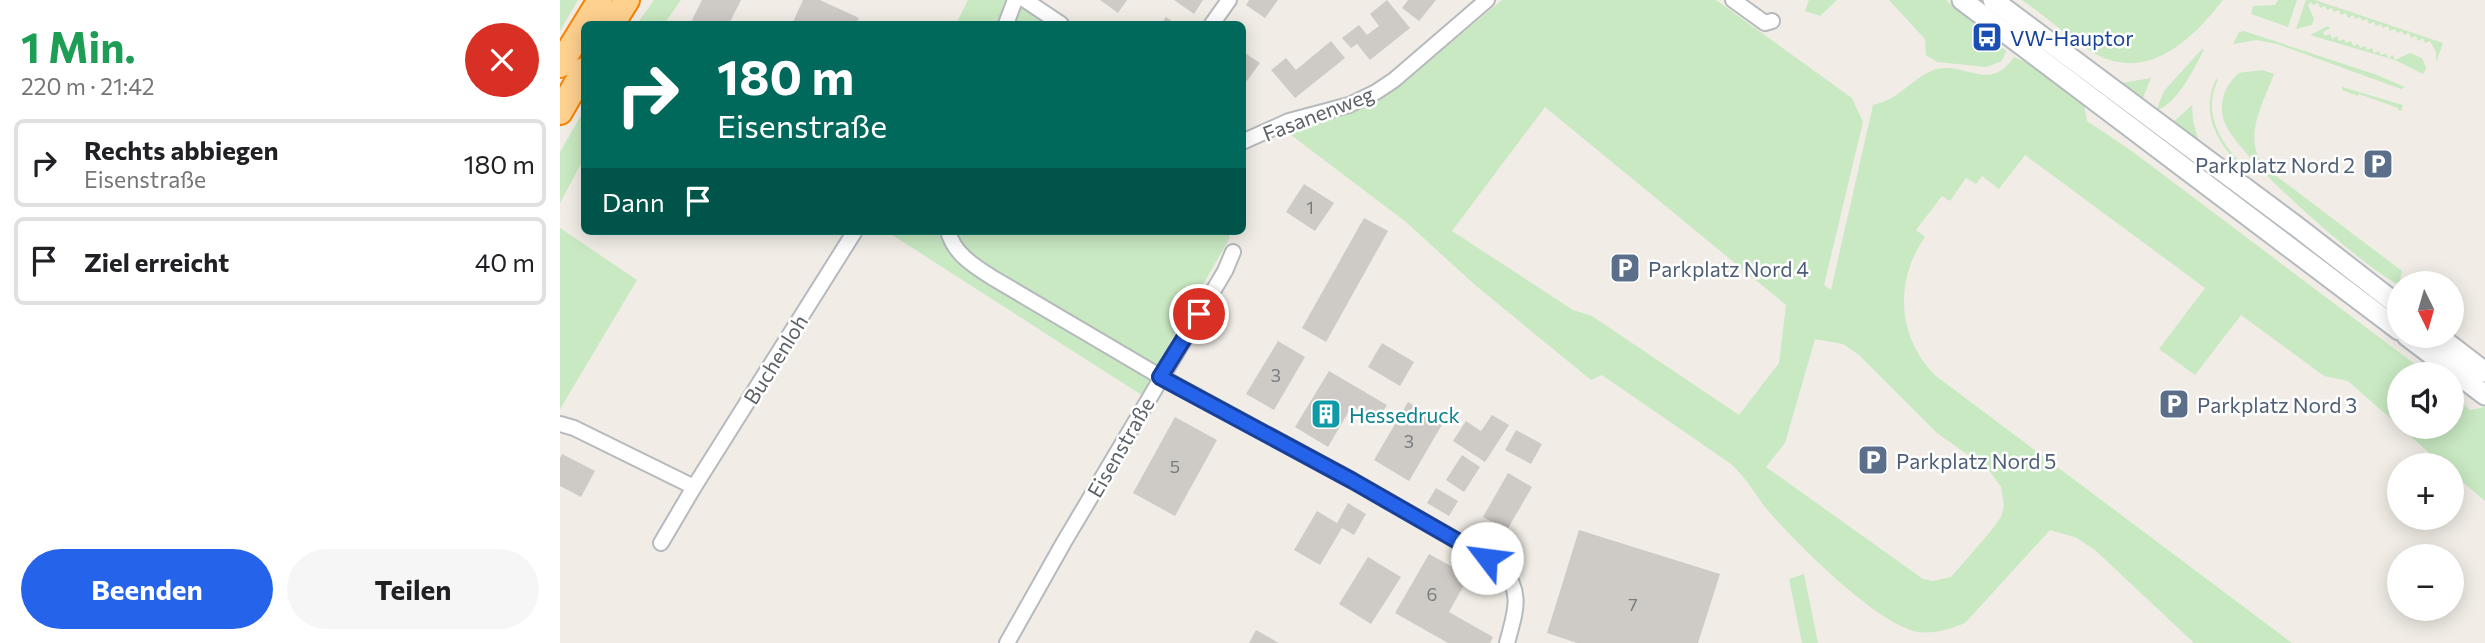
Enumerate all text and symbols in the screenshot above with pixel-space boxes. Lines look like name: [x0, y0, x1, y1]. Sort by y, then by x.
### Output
text: 1 Min.: [21, 20, 136, 72]
bus stop icon: VW-Hauptor: [1970, 20, 2004, 54]
button: close: [465, 23, 539, 97]
place label: VW-Hauptor: [2010, 25, 2134, 50]
text: 180 m: [717, 45, 854, 105]
icon: right: [602, 49, 693, 140]
text: 220 m · 21:42: [21, 72, 154, 100]
street label: Fasanenweg: [1259, 80, 1377, 146]
text: Eisenstraße: [717, 105, 887, 145]
text: Rechts abbiegen: [84, 134, 279, 165]
icon: right: [25, 144, 63, 182]
parking icon: Parkplatz Nord 2: [2361, 147, 2395, 181]
text: 180 m: [463, 148, 535, 179]
place label: Parkplatz Nord 2: [2195, 152, 2355, 177]
text: Eisenstraße: [84, 165, 206, 193]
icon: arrive: [679, 182, 717, 220]
text: Dann: [602, 186, 665, 217]
house number: 1: [1306, 196, 1314, 218]
icon: arrive: [25, 242, 63, 280]
text: Ziel erreicht: [84, 246, 229, 277]
text: 40 m: [475, 246, 535, 277]
parking icon: Parkplatz Nord 4: [1608, 251, 1642, 285]
place label: Parkplatz Nord 4: [1648, 256, 1809, 281]
north arrow: [2387, 271, 2464, 348]
map controls: [2387, 271, 2464, 621]
pin: [1169, 284, 1229, 344]
icon: arrive: [1180, 295, 1218, 333]
street label: Buchenloh: [738, 310, 812, 408]
button: sound: [2387, 362, 2464, 439]
house number: 3: [1271, 364, 1281, 386]
parking icon: Parkplatz Nord 3: [2157, 387, 2191, 421]
street label: Eisenstraße: [1081, 392, 1159, 502]
place label: Parkplatz Nord 3: [2197, 392, 2357, 417]
building icon: Hessedruck: [1309, 397, 1343, 431]
place label: Hessedruck: [1349, 402, 1460, 427]
house number: 3: [1404, 430, 1414, 452]
parking icon: Parkplatz Nord 5: [1856, 443, 1890, 477]
place label: Parkplatz Nord 5: [1896, 448, 2056, 473]
button: +: [2387, 453, 2464, 530]
house number: 5: [1170, 455, 1180, 477]
position arrow: [1450, 521, 1524, 595]
button: −: [2387, 544, 2464, 621]
button: Beenden: [21, 549, 273, 629]
button: Teilen: [287, 549, 539, 629]
house number: 6: [1427, 583, 1437, 605]
house number: 7: [1628, 593, 1638, 615]

